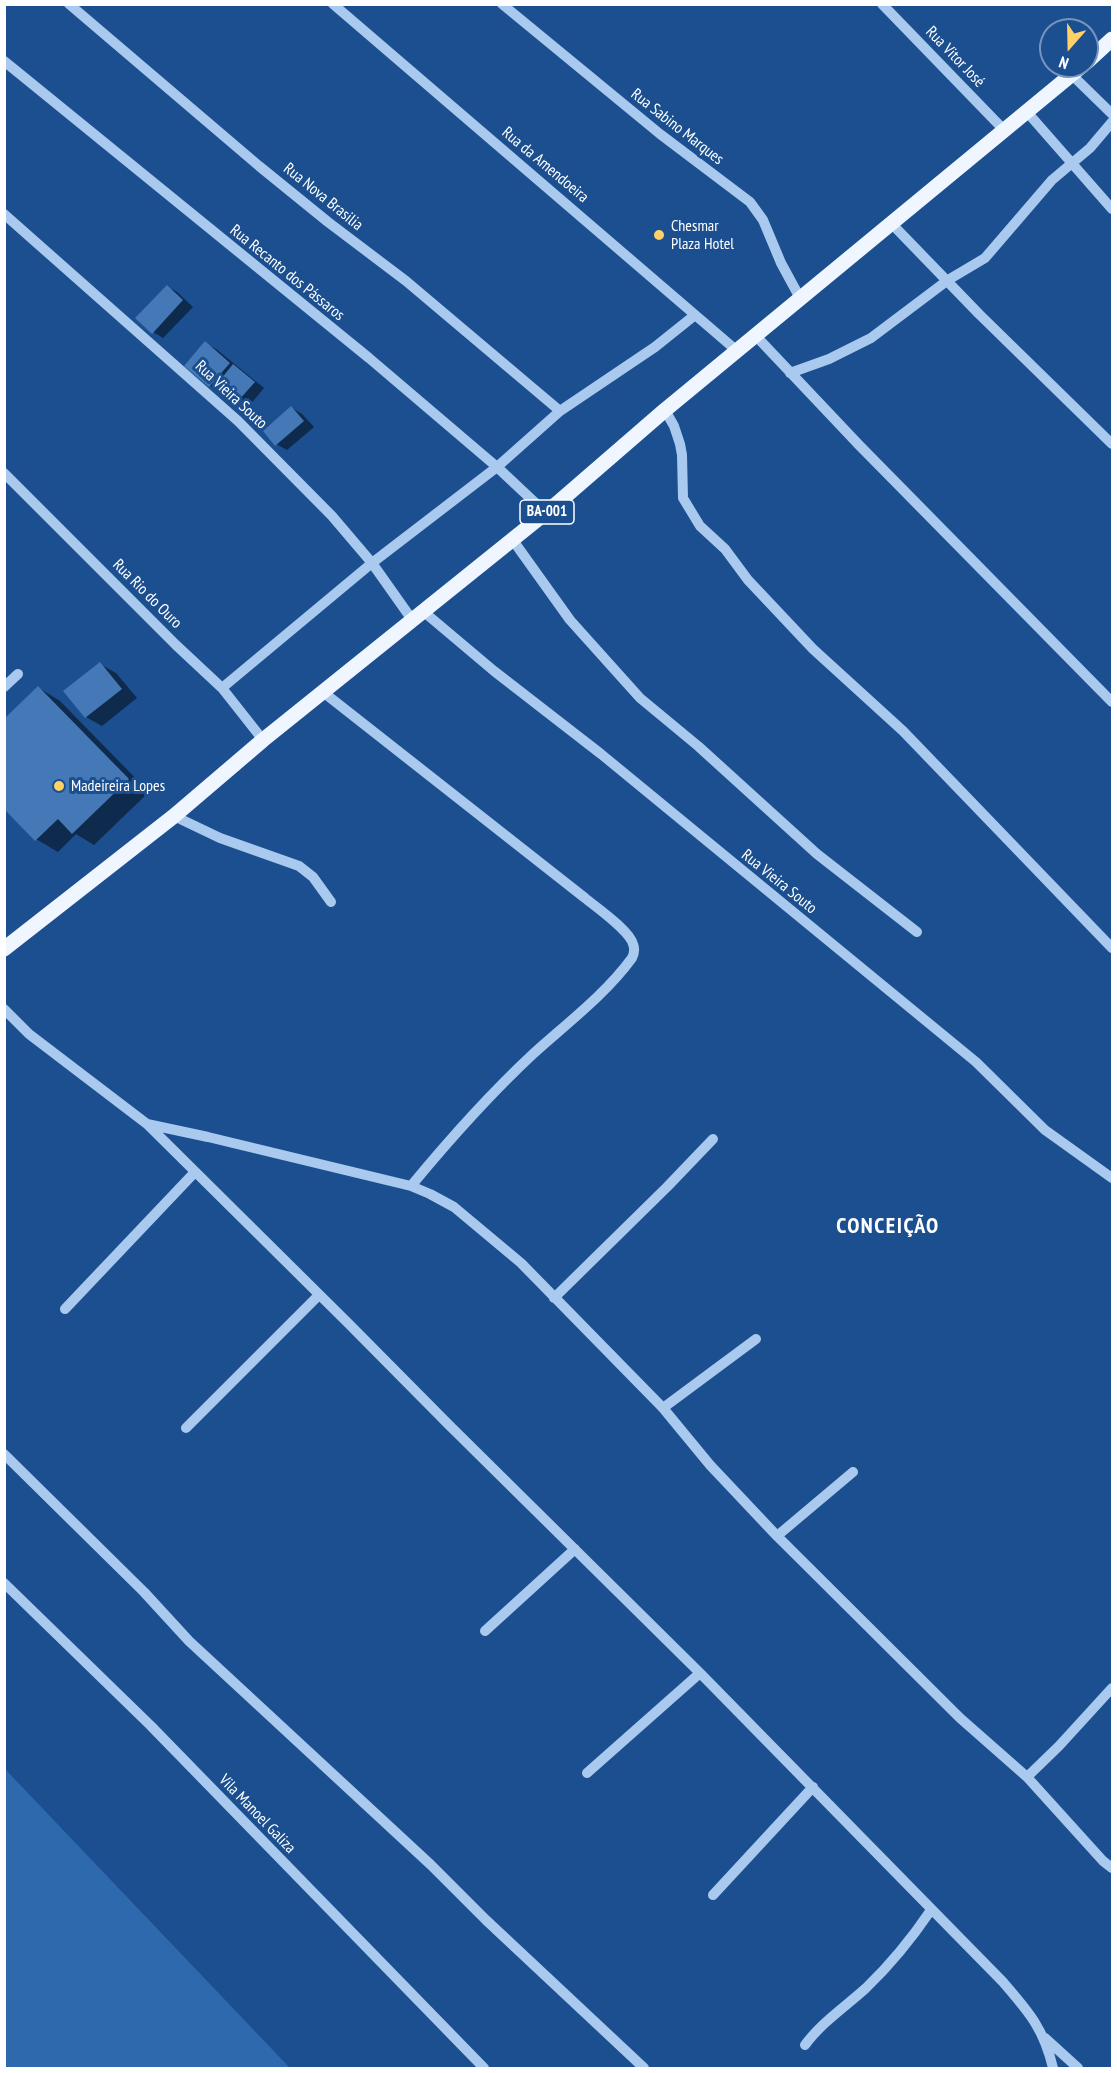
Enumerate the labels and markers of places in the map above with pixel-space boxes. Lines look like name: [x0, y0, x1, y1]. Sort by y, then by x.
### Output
place label: Chesmar Plaza Hotel: [671, 216, 734, 254]
marker: Chesmar Plaza Hotel: [652, 228, 666, 242]
place label: Madeireira Lopes: [71, 776, 165, 796]
marker: Madeireira Lopes: [52, 779, 66, 793]

